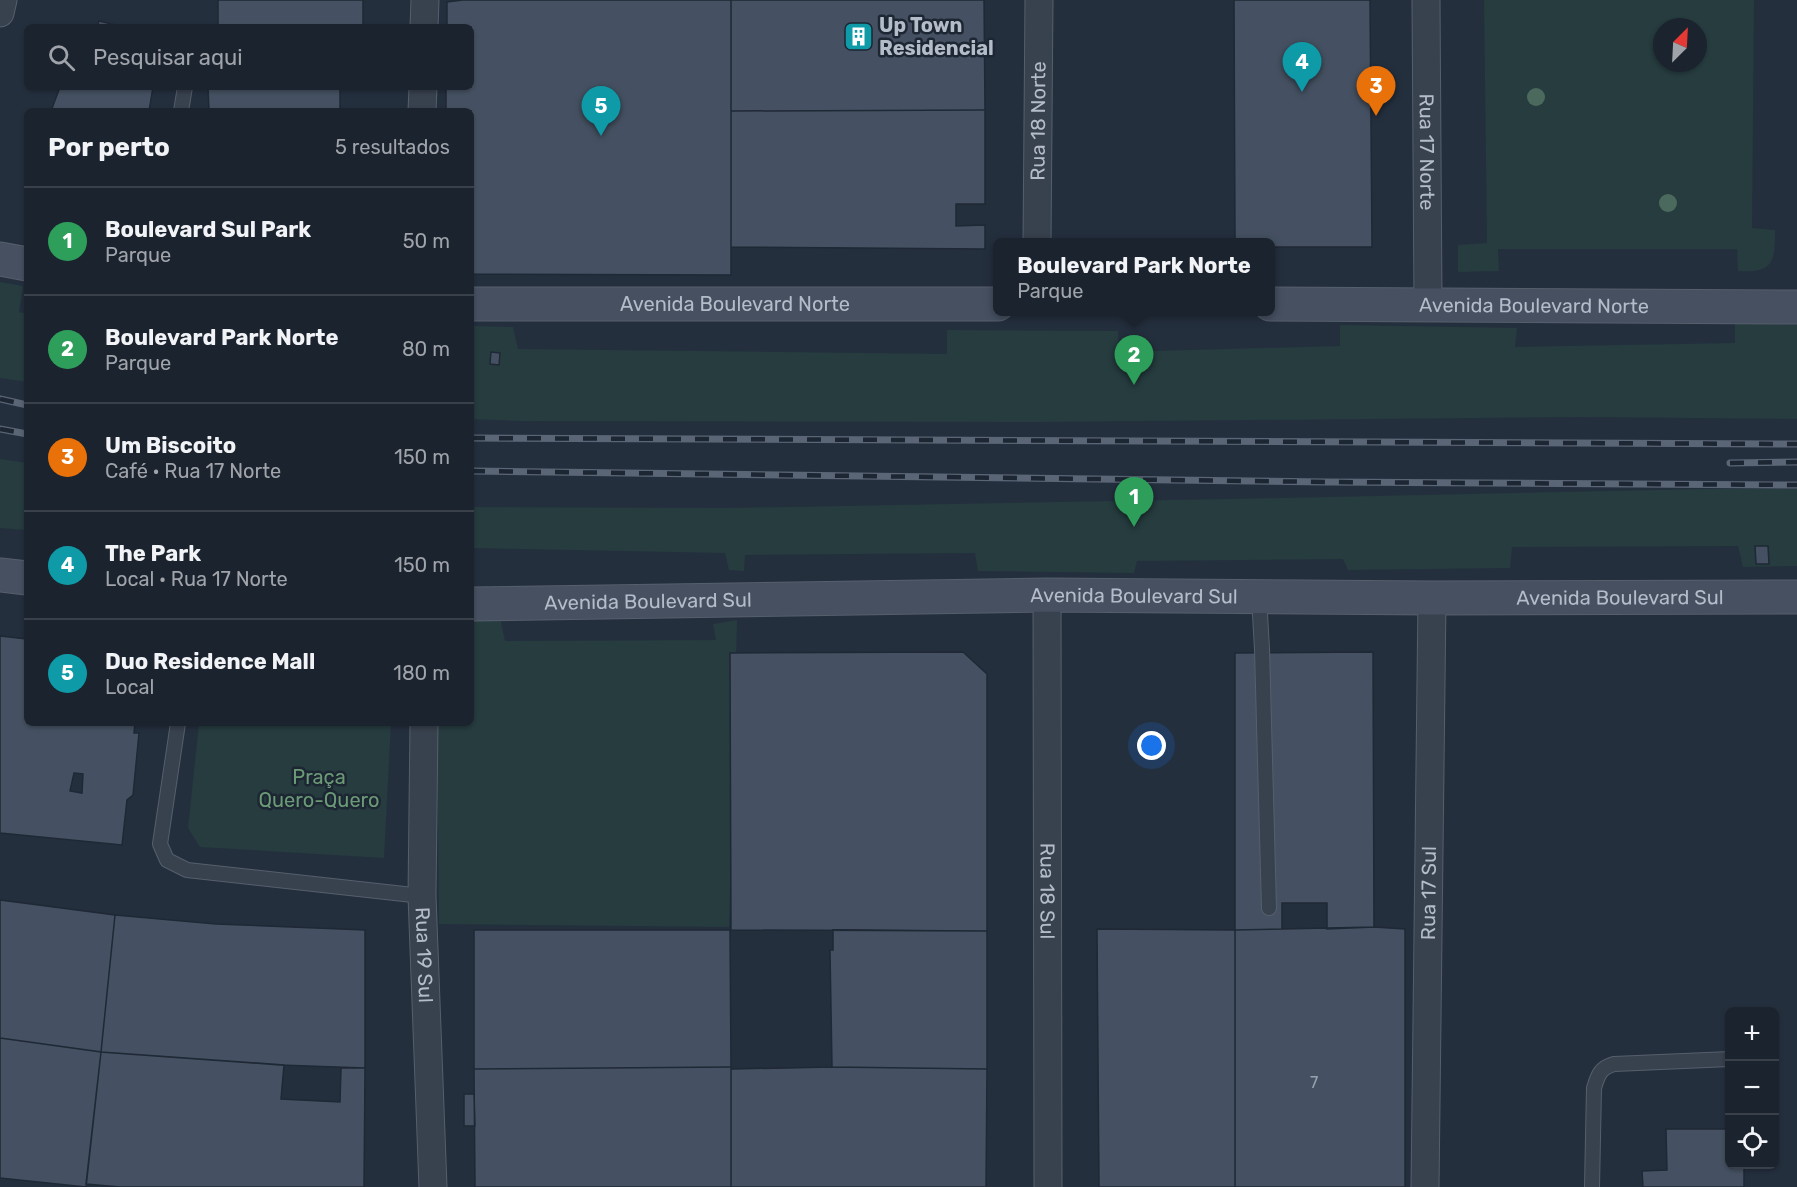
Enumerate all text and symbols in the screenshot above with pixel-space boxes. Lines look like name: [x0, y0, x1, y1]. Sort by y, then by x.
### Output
place label: Up Town Residencial: [879, 13, 994, 60]
north arrow: [1653, 18, 1707, 72]
building icon: Up Town Residencial: [842, 20, 874, 52]
search box: [24, 24, 474, 90]
icon: search: [45, 41, 78, 74]
pin: 4: [1282, 42, 1322, 92]
text: Pesquisar aqui: [93, 44, 243, 71]
street label: Rua 18 Norte: [1026, 61, 1050, 181]
pin: 3: [1356, 66, 1396, 116]
pin: 5: [582, 86, 620, 136]
street label: Rua 17 Norte: [1415, 93, 1439, 211]
text: Por perto: [48, 132, 170, 163]
text: 5 resultados: [335, 135, 450, 159]
text: Boulevard Sul Park: [105, 216, 311, 243]
text: 1: [63, 229, 72, 253]
text: 50 m: [403, 229, 450, 253]
popup: [993, 238, 1275, 316]
text: Parque: [105, 243, 171, 267]
text: Boulevard Park Norte: [1017, 252, 1251, 279]
text: Parque: [1017, 279, 1083, 303]
street label: Avenida Boulevard Norte: [620, 292, 850, 316]
street label: Avenida Boulevard Norte: [1419, 293, 1649, 318]
text: Boulevard Park Norte: [105, 324, 339, 351]
pin: 2: [1114, 336, 1154, 385]
text: 2: [61, 337, 74, 361]
text: 80 m: [402, 337, 450, 361]
text: Parque: [105, 351, 171, 375]
text: Um Biscoito: [105, 432, 236, 459]
text: 3: [61, 445, 74, 469]
text: 150 m: [394, 445, 450, 469]
text: Café · Rua 17 Norte: [105, 459, 281, 483]
pin: 1: [1114, 478, 1154, 527]
text: The Park: [105, 540, 201, 567]
text: 4: [61, 553, 74, 577]
text: 150 m: [394, 553, 450, 577]
text: Local · Rua 17 Norte: [105, 567, 288, 591]
street label: Avenida Boulevard Sul: [1030, 583, 1238, 608]
street label: Avenida Boulevard Sul: [1516, 585, 1724, 610]
street label: Avenida Boulevard Sul: [544, 588, 752, 615]
text: Duo Residence Mall: [105, 648, 315, 675]
text: 5: [61, 661, 74, 685]
text: 180 m: [393, 661, 450, 685]
text: Local: [105, 675, 154, 699]
your location: [1137, 731, 1166, 760]
park label: Praça Quero-Quero: [258, 765, 380, 812]
street label: Rua 18 Sul: [1035, 843, 1060, 939]
street label: Rua 17 Sul: [1416, 846, 1441, 940]
street label: Rua 19 Sul: [410, 907, 438, 1003]
map controls: [1725, 1007, 1779, 1169]
button: +: [1725, 1007, 1779, 1061]
button: −: [1725, 1061, 1779, 1115]
house number: 7: [1310, 1073, 1318, 1092]
button: locate: [1725, 1115, 1779, 1169]

